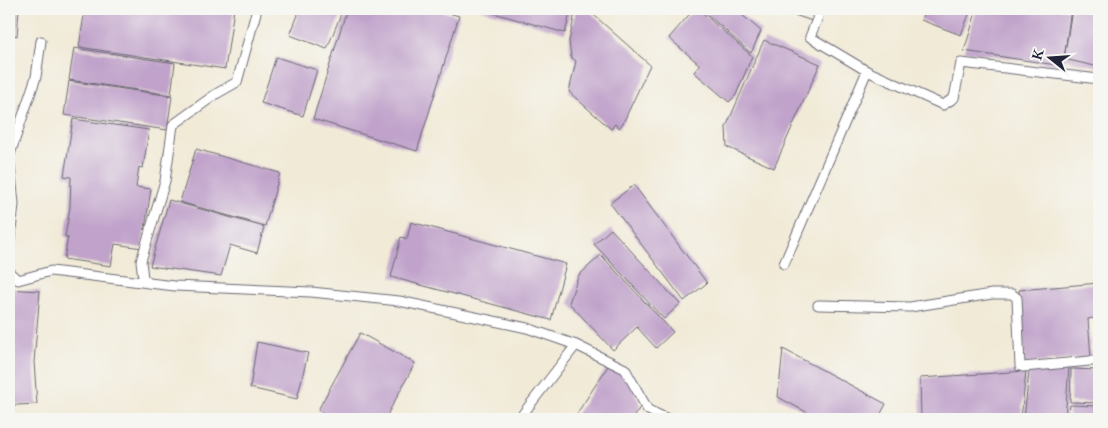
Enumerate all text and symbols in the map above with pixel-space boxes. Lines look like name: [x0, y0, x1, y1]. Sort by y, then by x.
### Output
north arrow: [1026, 32, 1076, 82]
text: K: [1027, 46, 1049, 63]

